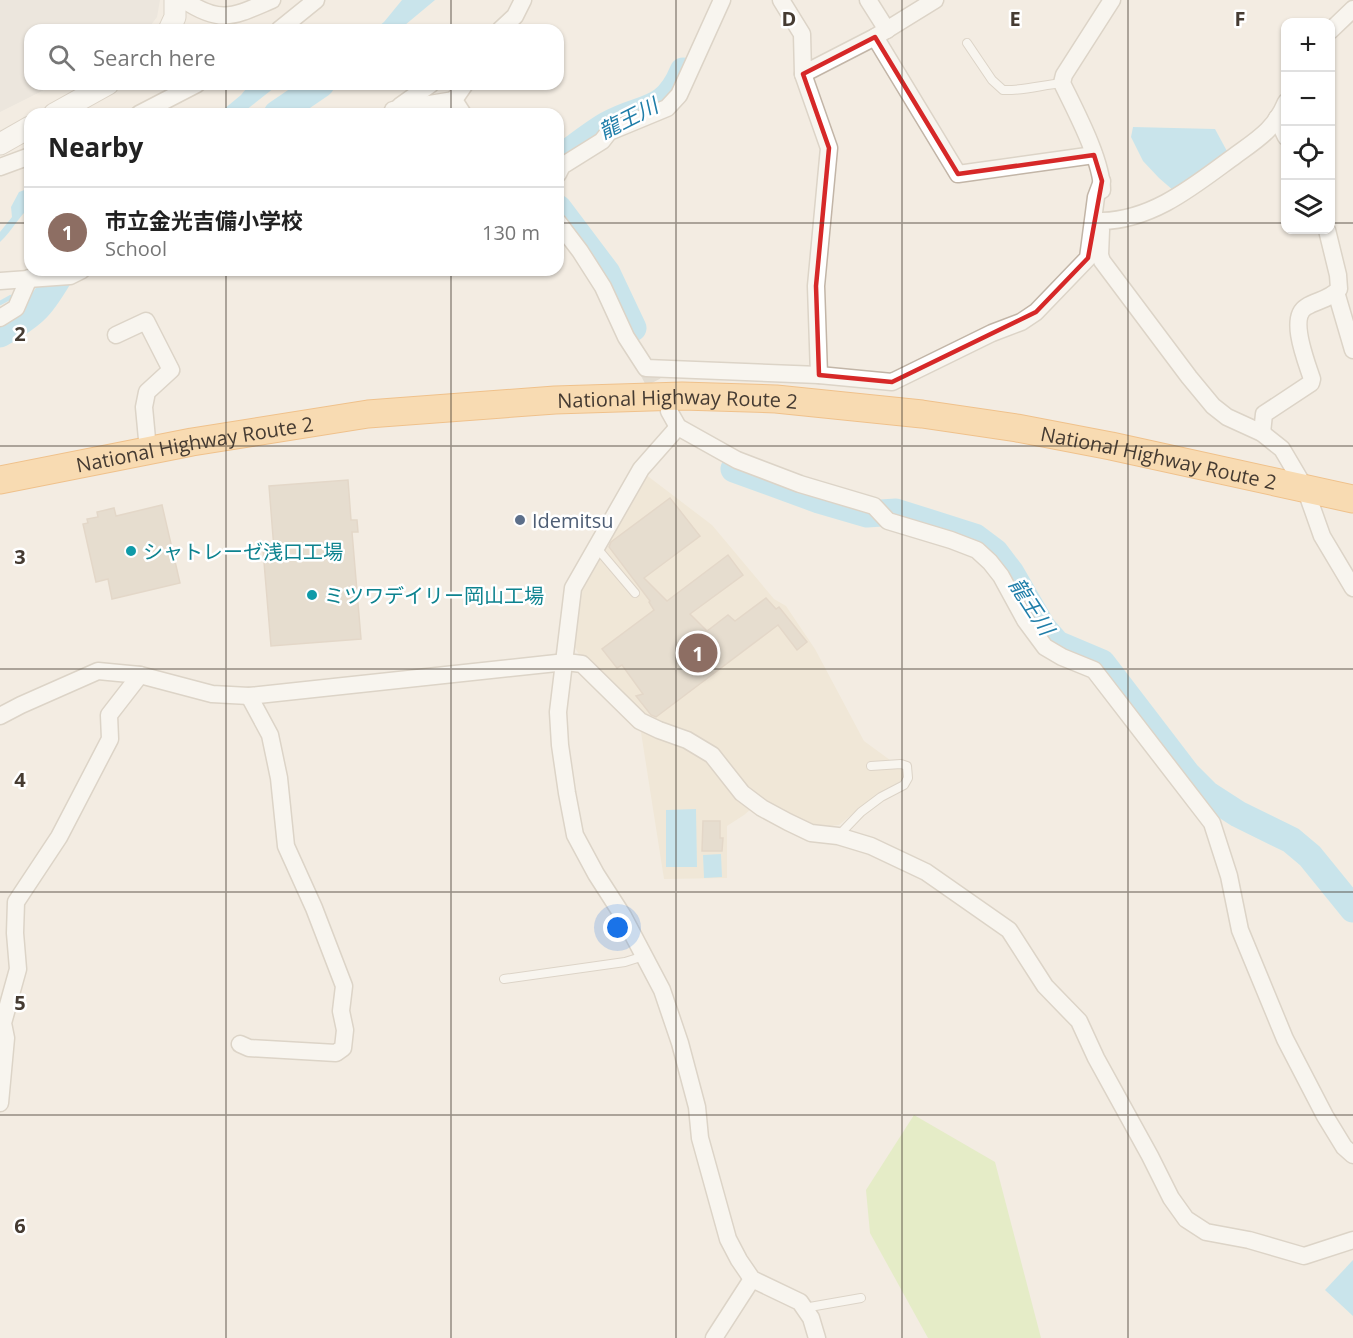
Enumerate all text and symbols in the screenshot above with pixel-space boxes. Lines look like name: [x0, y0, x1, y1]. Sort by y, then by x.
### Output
text: D: [782, 5, 796, 32]
text: E: [1009, 5, 1021, 32]
text: F: [1235, 5, 1245, 32]
map controls: [1281, 18, 1335, 234]
button: +: [1281, 18, 1335, 72]
search box: [24, 24, 564, 90]
icon: search: [45, 41, 78, 74]
text: Search here: [93, 42, 216, 72]
button: −: [1281, 72, 1335, 126]
water label: 龍王川: [594, 90, 664, 145]
button: locate: [1281, 126, 1335, 180]
text: Nearby: [48, 129, 143, 165]
button: layers: [1281, 180, 1335, 234]
text: 市立金光吉備小学校: [105, 205, 303, 235]
text: 1: [62, 219, 73, 246]
text: 130 m: [482, 219, 540, 246]
text: School: [105, 235, 167, 262]
text: 2: [14, 320, 26, 347]
street label: National Highway Route 2: [557, 382, 799, 415]
street label: National Highway Route 2: [74, 409, 315, 478]
street label: National Highway Route 2: [1038, 419, 1279, 495]
place label: Idemitsu: [532, 507, 614, 534]
marker: Idemitsu: [513, 513, 527, 527]
place label: シャトレーゼ浅口工場: [143, 538, 343, 565]
text: 3: [14, 543, 26, 570]
marker: シャトレーゼ浅口工場: [124, 544, 138, 558]
water label: 龍王川: [1003, 572, 1062, 642]
place label: ミツワデイリー岡山工場: [324, 582, 544, 609]
marker: ミツワデイリー岡山工場: [305, 588, 319, 602]
pin: 1: [678, 630, 718, 676]
text: 4: [14, 766, 26, 793]
your location: [603, 913, 632, 942]
text: 5: [14, 989, 26, 1016]
text: 6: [14, 1212, 26, 1239]

